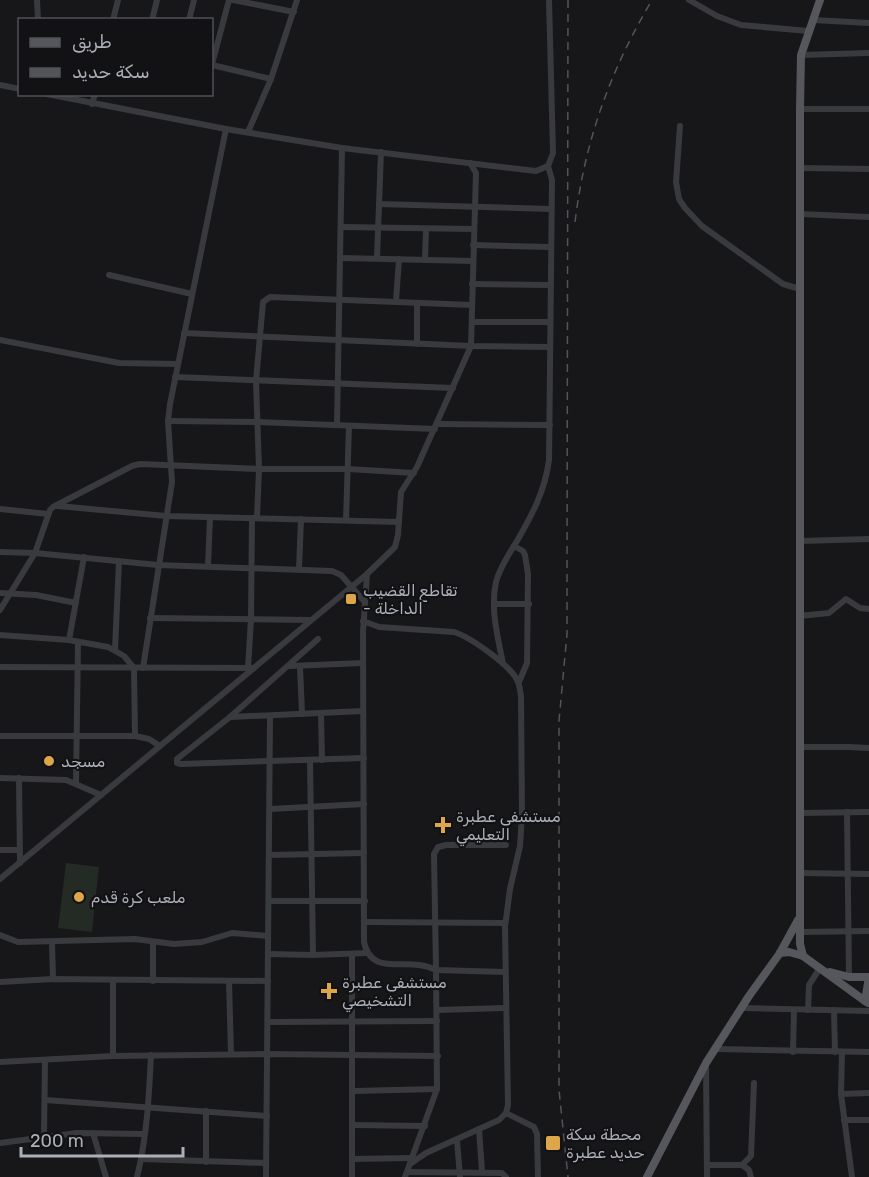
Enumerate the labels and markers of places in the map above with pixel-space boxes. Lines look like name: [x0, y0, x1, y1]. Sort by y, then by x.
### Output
place label: تقاطع القضيب - الداخلة: [363, 581, 458, 618]
marker: تقاطع القضيب - الداخلة: [344, 592, 358, 606]
place label: مسجد: [61, 752, 105, 771]
marker: مسجد: [42, 754, 56, 768]
place label: مستشفى عطبرة التعليمي: [456, 807, 561, 847]
marker: مستشفى عطبرة التعليمي: [434, 816, 452, 834]
place label: ملعب كرة قدم: [91, 888, 186, 908]
marker: ملعب كرة قدم: [72, 890, 86, 904]
place label: مستشفى عطبرة التشخيصي: [342, 973, 447, 1013]
marker: مستشفى عطبرة التشخيصي: [320, 982, 338, 1000]
place label: محطة سكة حديد عطبرة: [566, 1125, 645, 1163]
marker: محطة سكة حديد عطبرة: [544, 1134, 562, 1152]

